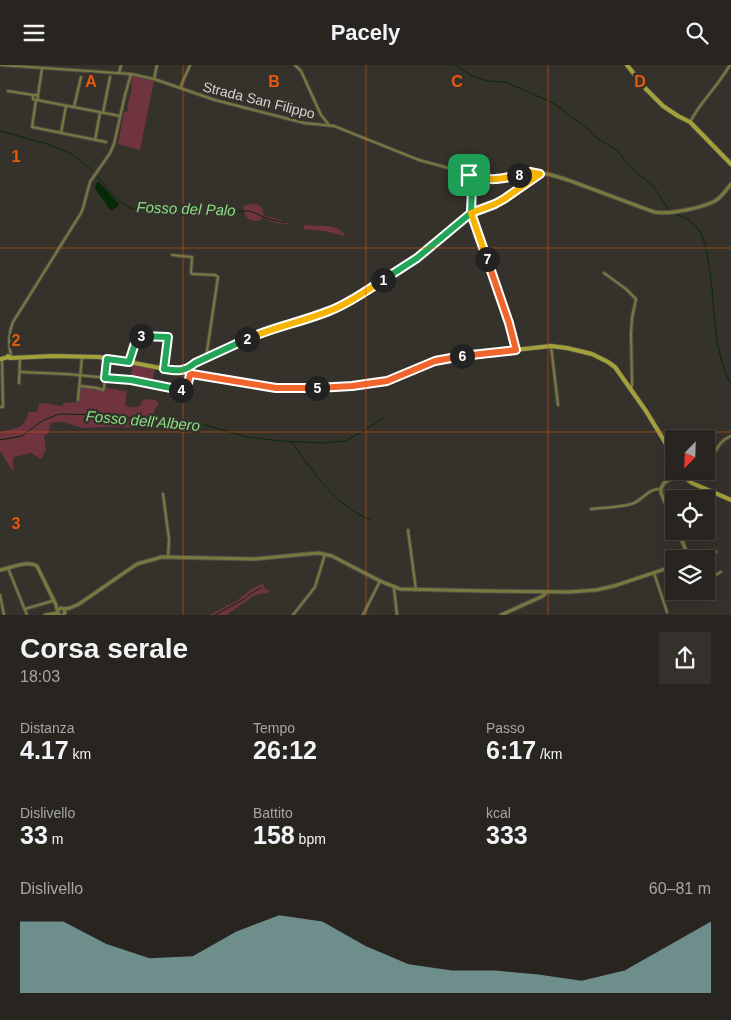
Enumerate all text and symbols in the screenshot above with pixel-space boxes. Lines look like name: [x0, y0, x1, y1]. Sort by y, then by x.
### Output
icon: menu: [20, 19, 48, 47]
icon: search: [683, 19, 711, 47]
text: Pacely: [331, 20, 400, 45]
text: A: [85, 73, 97, 90]
text: B: [268, 73, 280, 90]
text: C: [451, 73, 463, 90]
text: D: [634, 73, 646, 90]
street label: Strada San Filippo: [201, 78, 317, 122]
text: 1: [12, 148, 21, 165]
pin: [448, 154, 490, 196]
icon: arrive: [455, 161, 483, 189]
pin: 8: [506, 163, 532, 187]
text: 8: [516, 167, 523, 183]
water label: Fosso del Palo: [136, 198, 236, 219]
pin: 7: [474, 247, 500, 271]
text: 7: [484, 251, 491, 267]
pin: 1: [370, 267, 396, 293]
text: 1: [380, 272, 387, 288]
pin: 3: [128, 323, 154, 349]
pin: 2: [234, 327, 260, 351]
text: 3: [138, 328, 145, 344]
text: 2: [244, 331, 251, 347]
text: 2: [12, 332, 21, 349]
pin: 6: [450, 343, 474, 369]
text: 6: [459, 348, 466, 364]
pin: 5: [304, 375, 330, 401]
pin: 4: [168, 377, 194, 403]
text: 5: [314, 380, 321, 396]
text: 4: [178, 382, 185, 398]
water label: Fosso dell'Albero: [85, 407, 201, 434]
north arrow: [665, 430, 715, 480]
map controls: [665, 430, 715, 600]
button: locate: [665, 490, 715, 540]
text: 3: [12, 515, 21, 532]
button: layers: [665, 550, 715, 600]
button: share: [659, 632, 711, 684]
text: Corsa serale: [20, 633, 188, 664]
text: 18:03: [20, 668, 60, 685]
text: Distanza: [20, 720, 74, 736]
text: Tempo: [253, 720, 295, 736]
text: Passo: [486, 720, 525, 736]
text: 4.17: [20, 736, 69, 764]
text: 26:12: [253, 736, 317, 764]
text: 6:17: [486, 736, 536, 764]
text: km: [69, 746, 91, 762]
text: /km: [536, 746, 563, 762]
text: Dislivello: [20, 805, 75, 821]
text: Battito: [253, 805, 293, 821]
text: kcal: [486, 805, 511, 821]
text: 33: [20, 821, 48, 849]
text: 158: [253, 821, 295, 849]
text: 333: [486, 821, 528, 849]
text: m: [48, 831, 63, 847]
text: bpm: [295, 831, 326, 847]
text: Dislivello: [20, 880, 83, 897]
text: 60–81 m: [649, 880, 711, 897]

